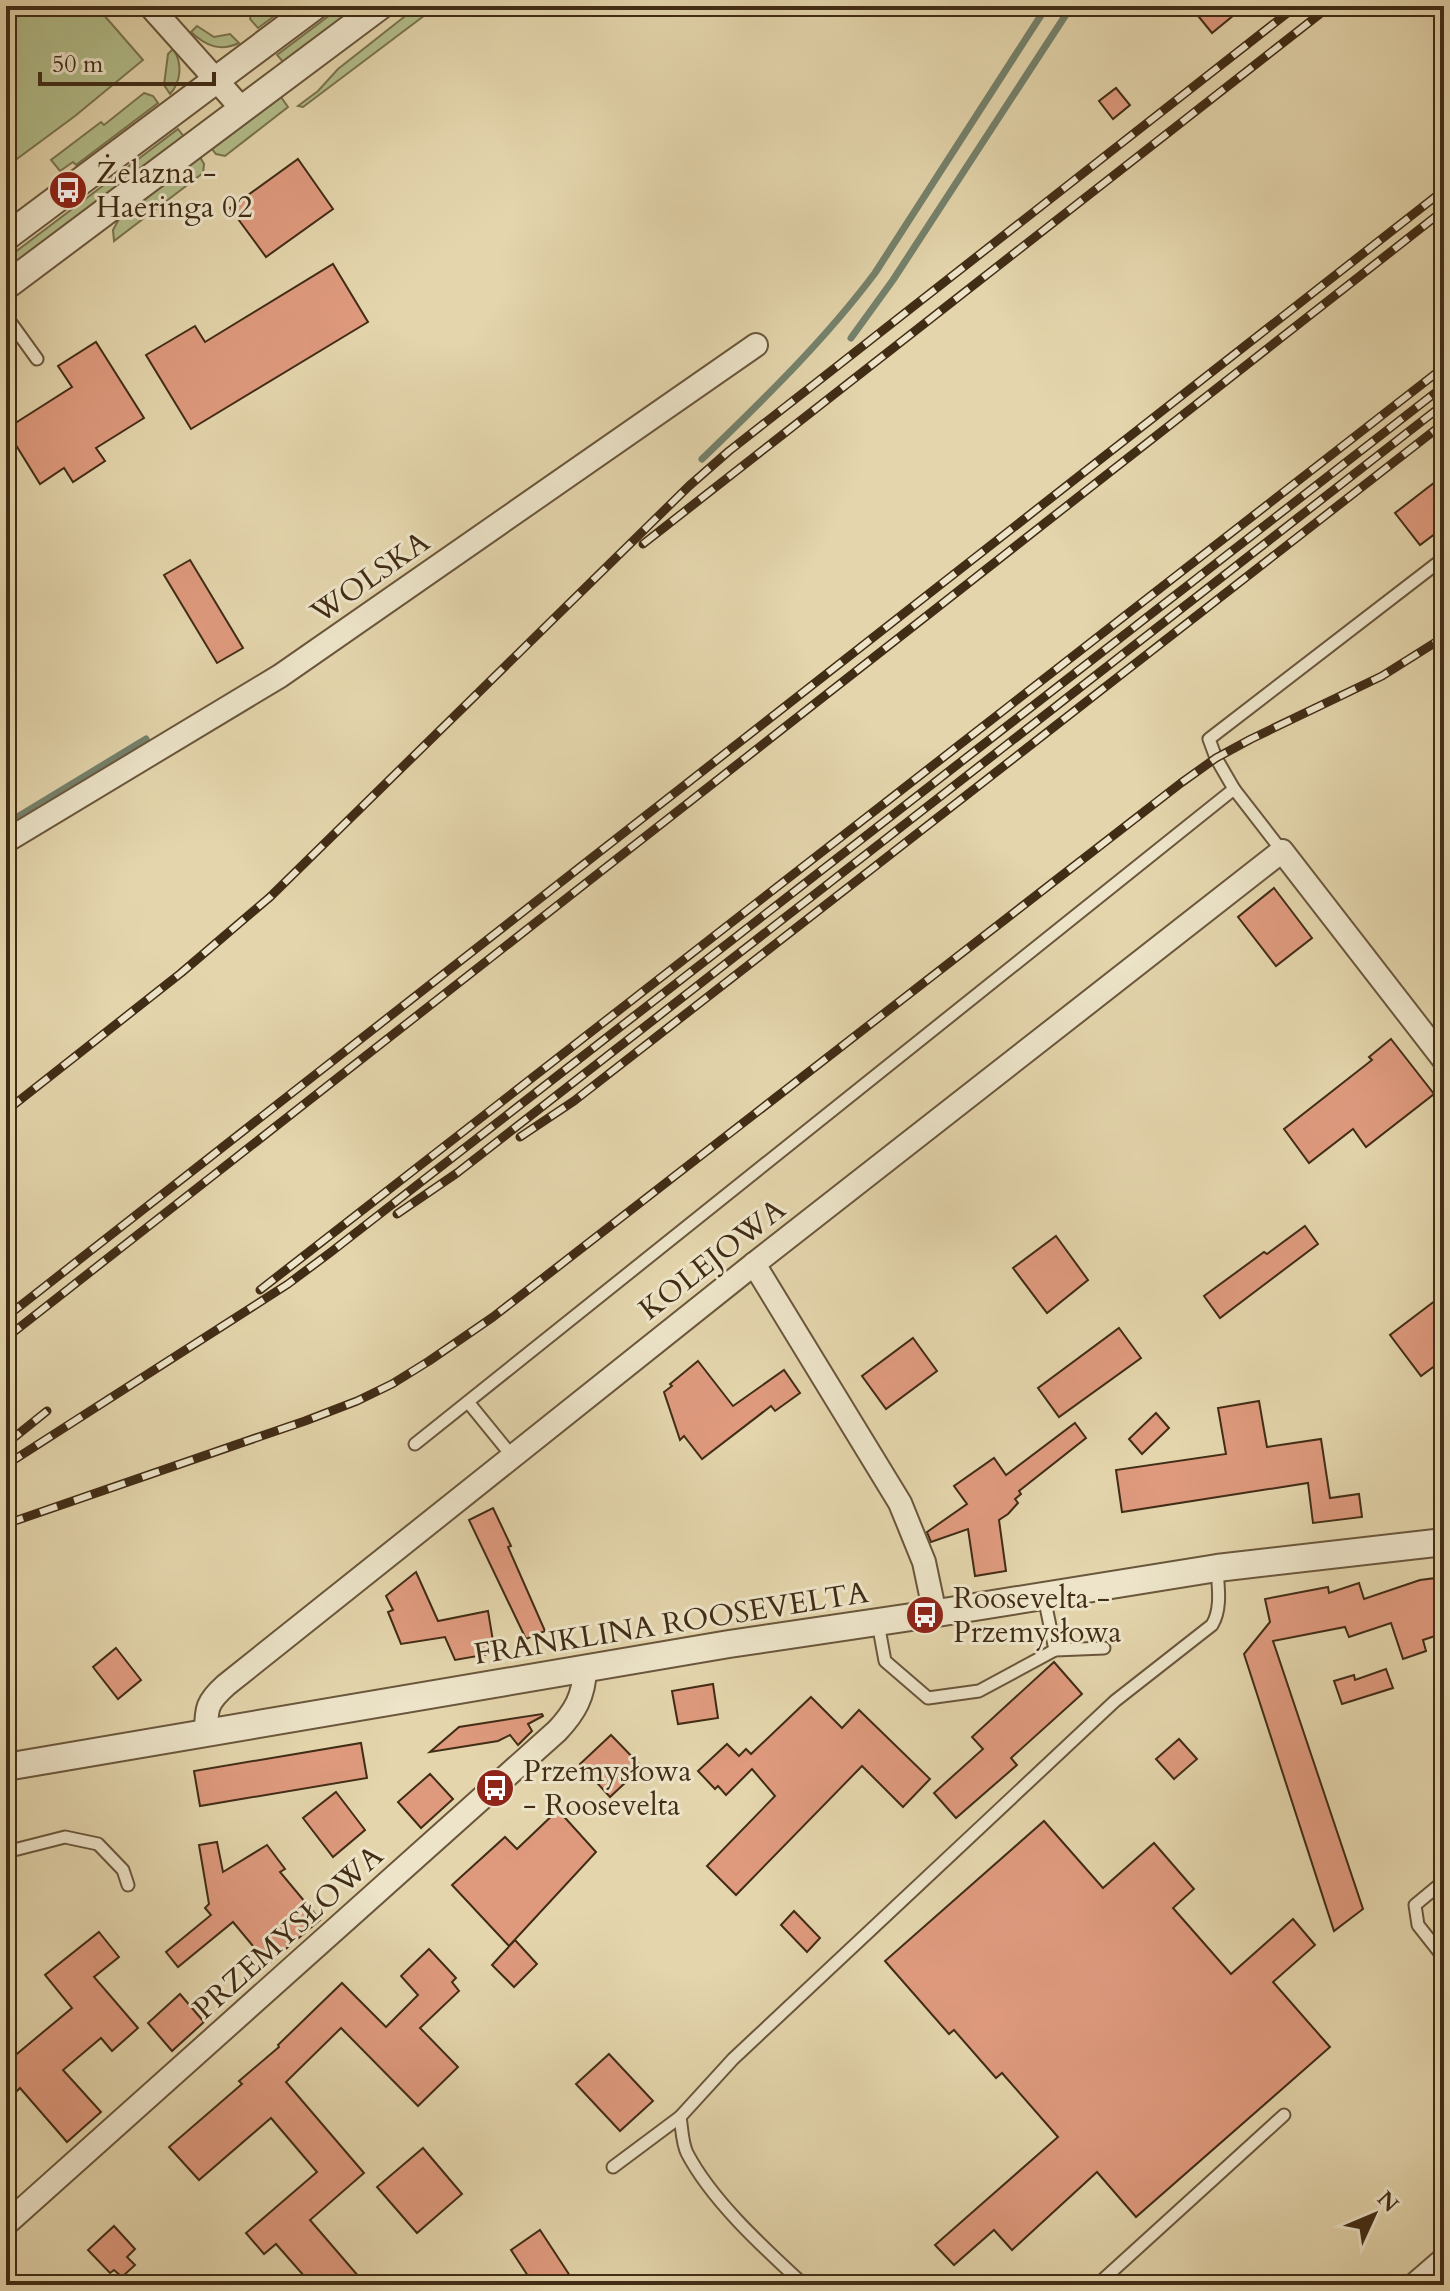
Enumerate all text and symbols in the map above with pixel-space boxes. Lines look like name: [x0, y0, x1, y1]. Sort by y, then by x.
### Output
scale bar: [40, 36, 214, 86]
text: 50 m: [52, 48, 104, 81]
place label: Żelazna - Haeringa 02: [96, 153, 253, 228]
bus stop icon: Żelazna - Haeringa 02: [47, 169, 89, 211]
street label: WOLSKA: [302, 521, 438, 634]
street label: KOLEJOWA: [631, 1189, 795, 1330]
street label: FRANKLINA ROOSEVELTA: [471, 1572, 872, 1675]
place label: Roosevelta - Przemysłowa: [953, 1578, 1122, 1653]
bus stop icon: Roosevelta - Przemysłowa: [904, 1594, 946, 1636]
place label: Przemysłowa - Roosevelta: [523, 1751, 692, 1826]
bus stop icon: Przemysłowa - Roosevelta: [474, 1767, 516, 1809]
street label: PRZEMYSŁOWA: [184, 1836, 393, 2029]
north arrow: [1334, 2175, 1414, 2255]
text: N: [1370, 2185, 1405, 2219]

